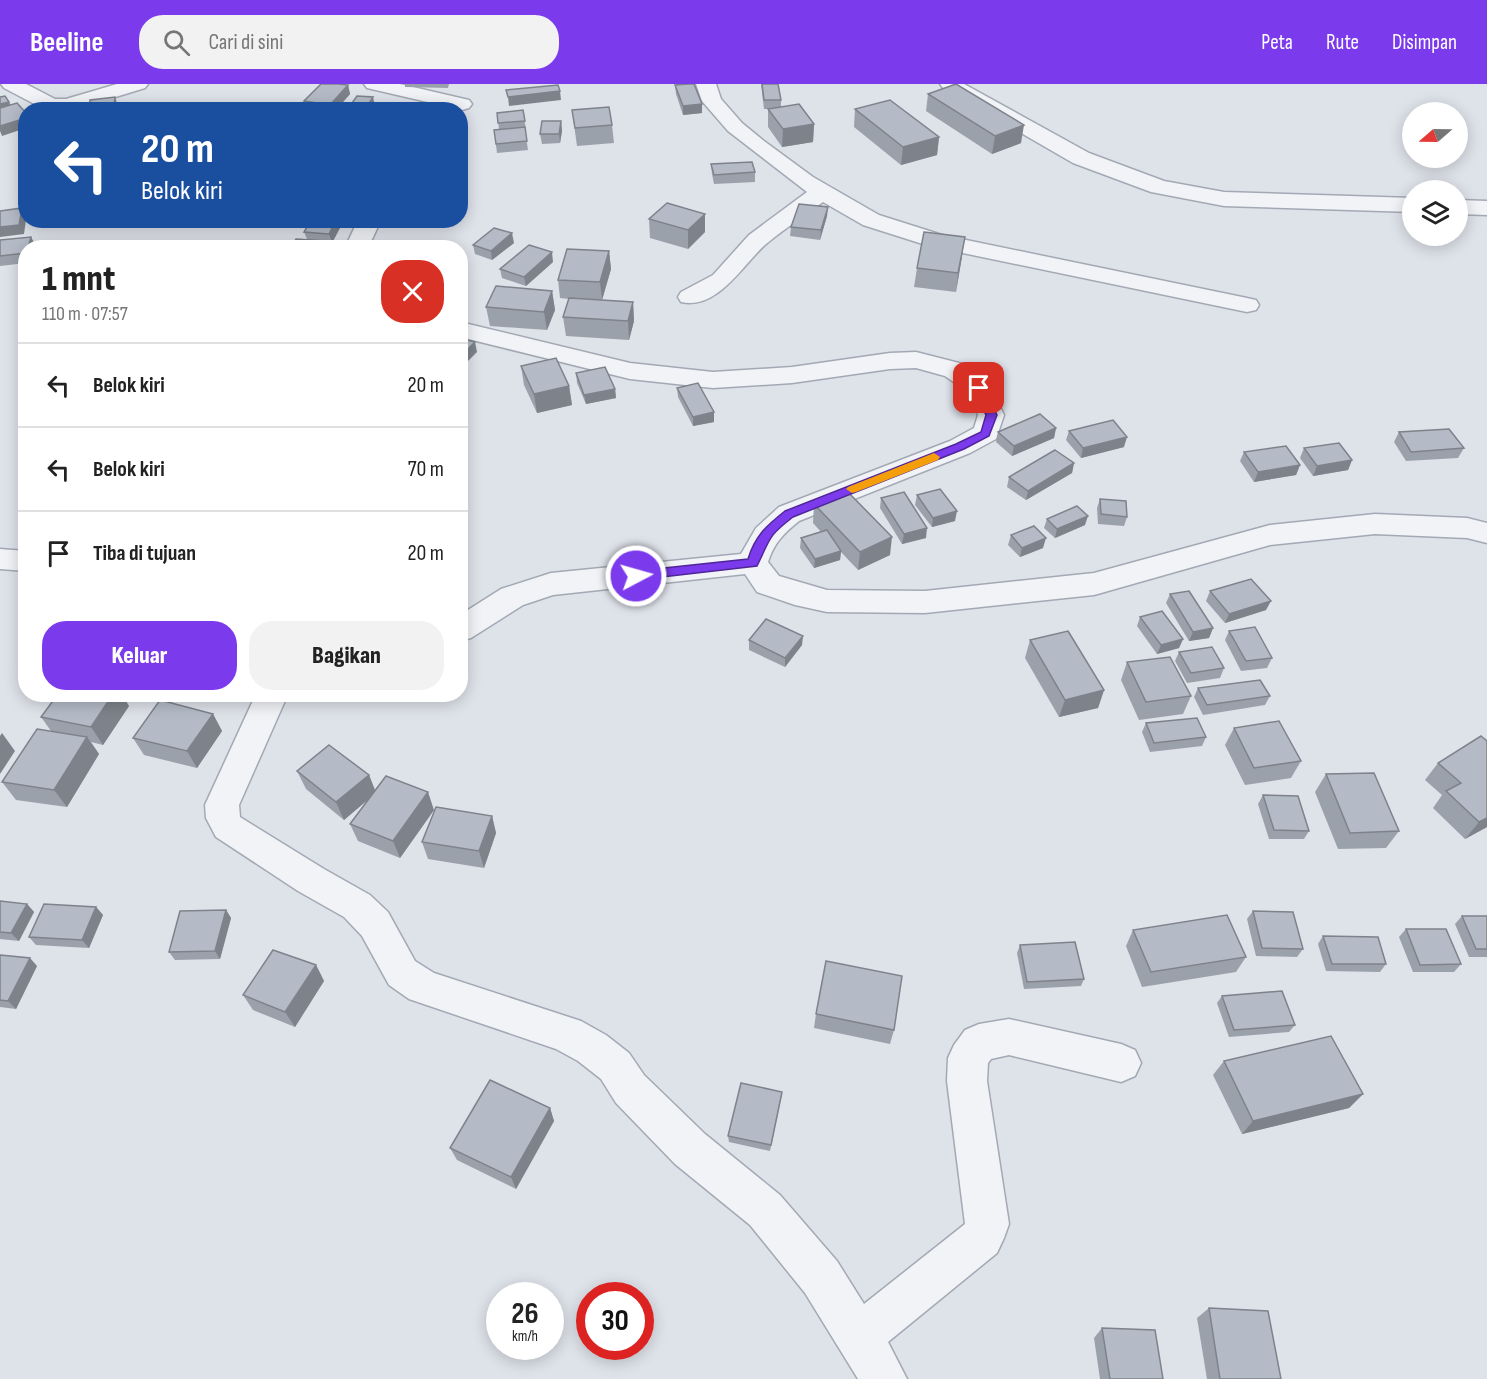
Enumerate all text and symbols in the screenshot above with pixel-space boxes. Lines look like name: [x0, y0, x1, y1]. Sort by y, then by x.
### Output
search box: [139, 15, 559, 69]
text: Beeline: [30, 26, 103, 59]
icon: search: [160, 26, 193, 59]
text: Cari di sini: [208, 29, 283, 56]
text: Peta: [1261, 30, 1293, 55]
text: Rute: [1326, 30, 1359, 55]
text: Disimpan: [1392, 30, 1457, 55]
north arrow: [1402, 102, 1468, 168]
map controls: [1402, 102, 1468, 246]
text: 20 m: [141, 124, 214, 175]
icon: left: [42, 126, 120, 204]
text: Belok kiri: [141, 175, 223, 207]
button: layers: [1402, 180, 1468, 246]
text: 1 mnt: [42, 258, 115, 301]
button: close: [381, 260, 444, 323]
text: 110 m · 07:57: [42, 302, 128, 326]
pin: [953, 362, 1004, 413]
icon: left: [42, 369, 75, 402]
icon: arrive: [962, 371, 995, 404]
text: Belok kiri: [93, 372, 165, 399]
text: 20 m: [408, 372, 444, 399]
icon: left: [42, 453, 75, 486]
text: Belok kiri: [93, 456, 165, 483]
text: 70 m: [408, 456, 444, 483]
icon: arrive: [42, 537, 75, 570]
text: Tiba di tujuan: [93, 540, 196, 567]
text: 20 m: [408, 540, 444, 567]
position arrow: [604, 544, 668, 608]
button: Keluar: [42, 621, 237, 690]
button: Bagikan: [249, 621, 444, 690]
speed limit sign: 30: [576, 1282, 654, 1360]
text: 26: [511, 1296, 539, 1332]
text: km/h: [512, 1327, 538, 1346]

